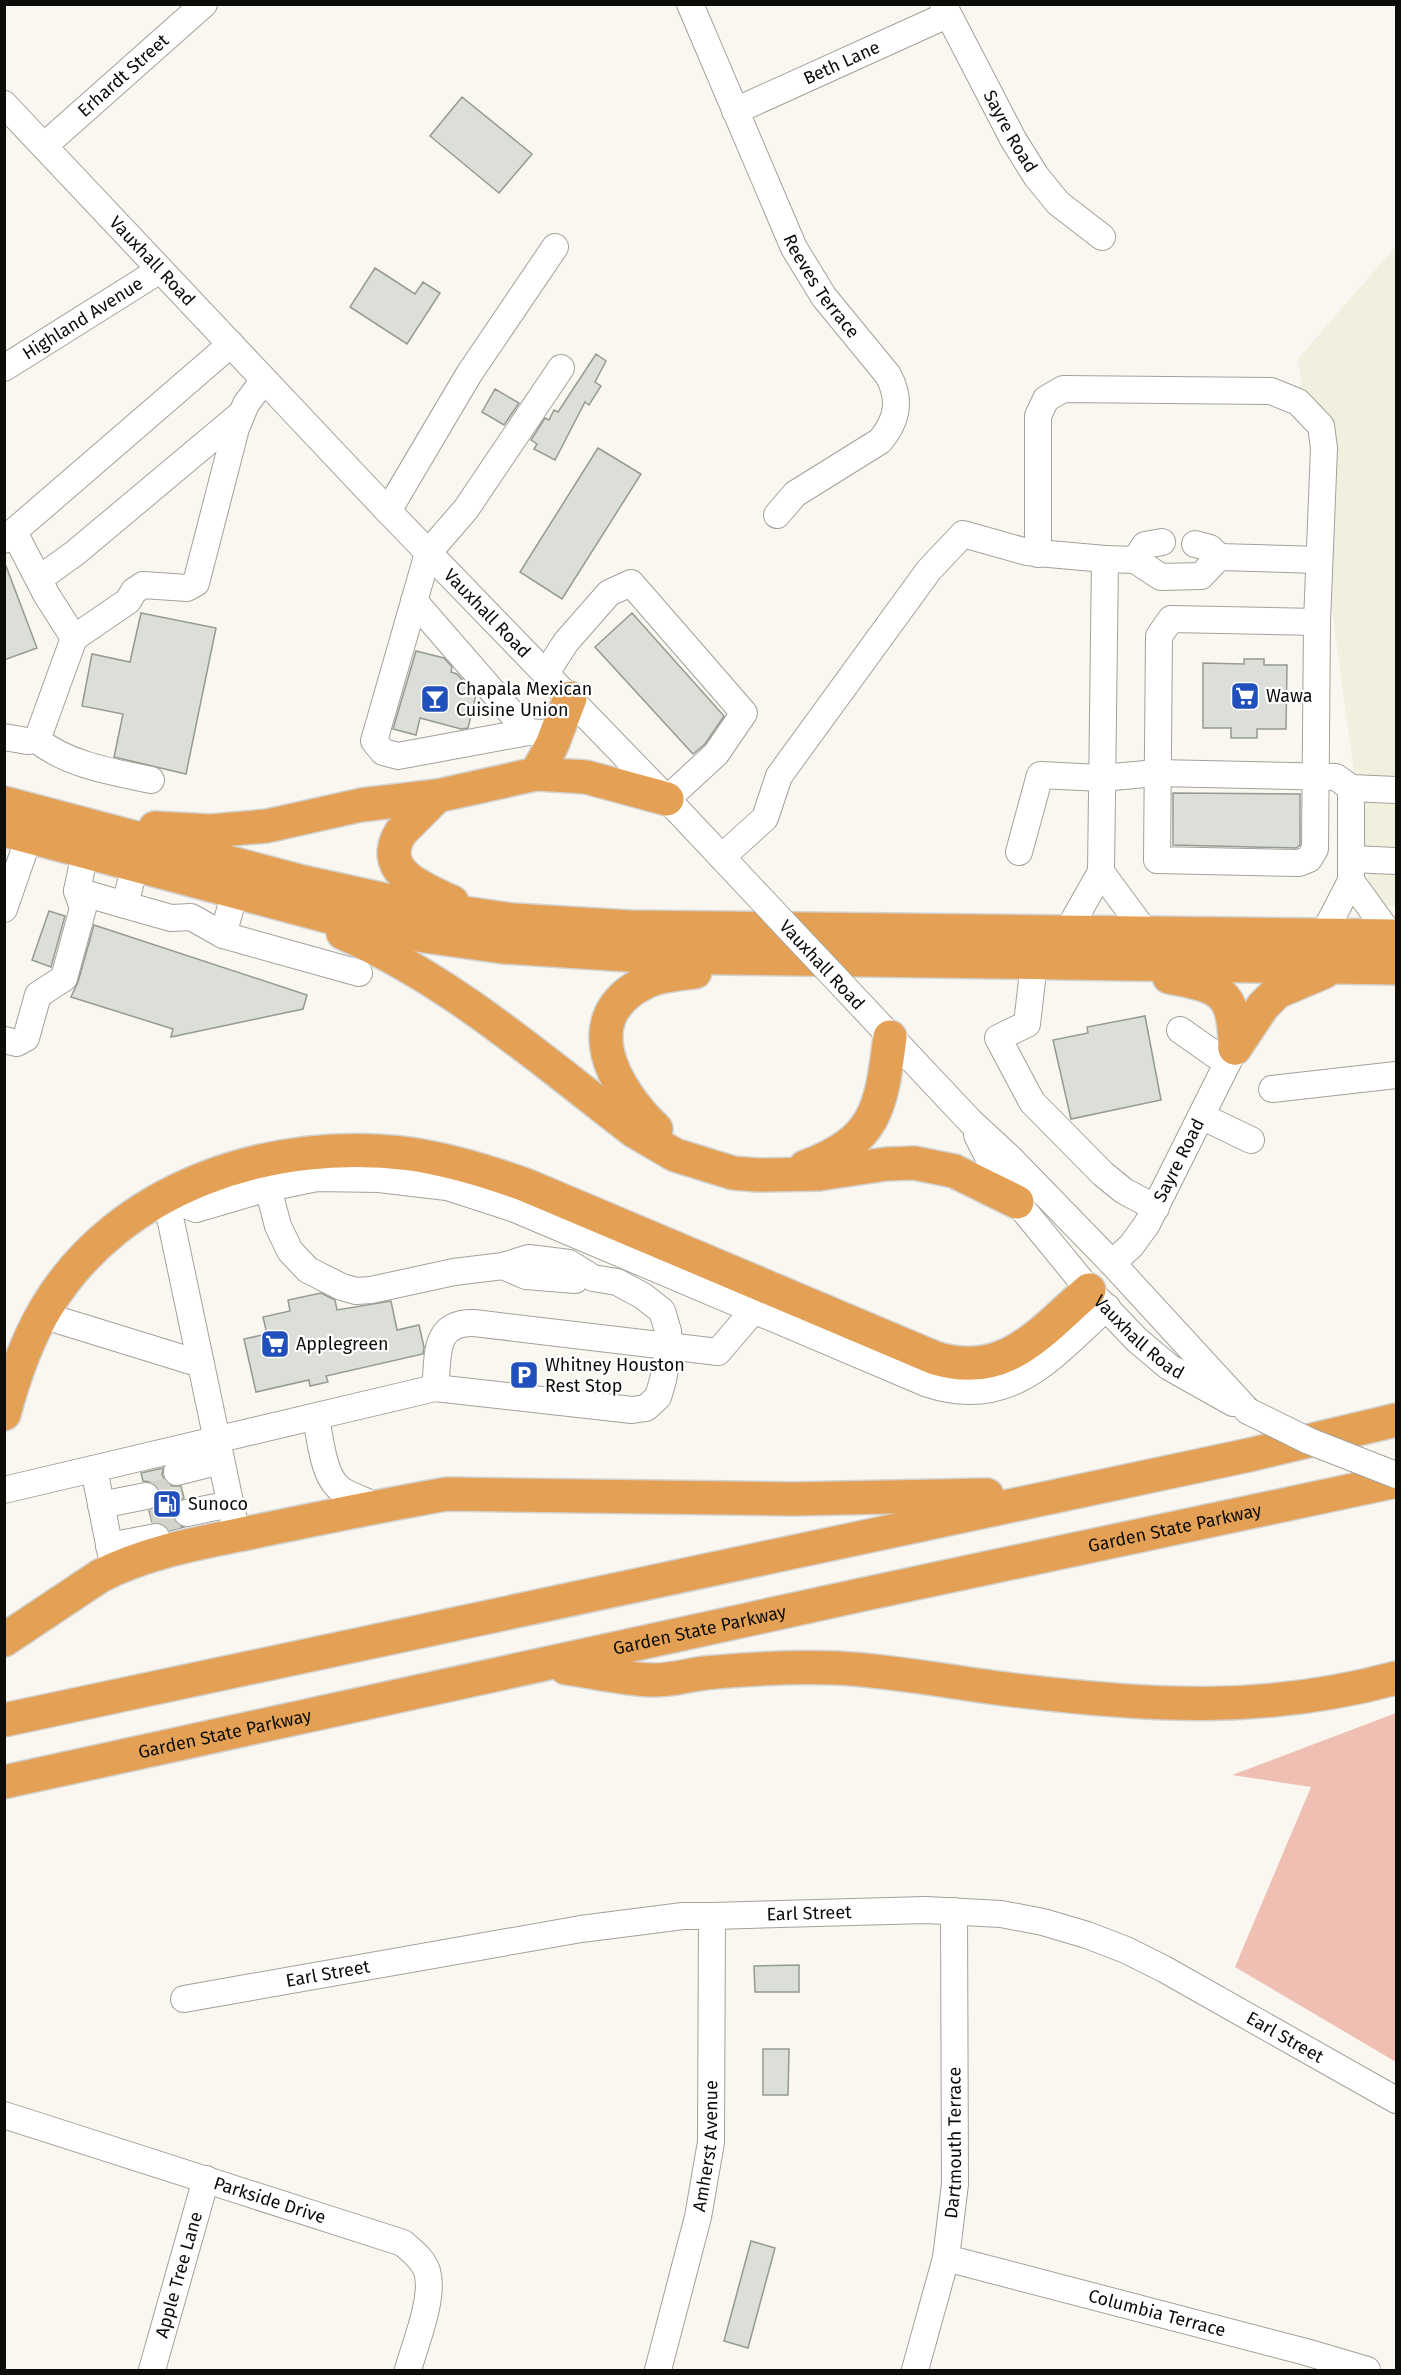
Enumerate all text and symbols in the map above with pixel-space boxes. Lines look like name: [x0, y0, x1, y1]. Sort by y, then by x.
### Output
street label: Erhardt Street: [73, 29, 174, 122]
street label: Beth Lane: [800, 36, 883, 90]
street label: Sayre Road: [979, 86, 1042, 176]
street label: Vauxhall Road: [105, 212, 200, 311]
street label: Reeves Terrace: [778, 231, 864, 343]
street label: Highland Avenue: [18, 272, 147, 365]
street label: Vauxhall Road: [439, 564, 535, 662]
place label: Chapala Mexican Cuisine Union: [456, 678, 592, 721]
supermarket icon: Wawa: [1229, 680, 1261, 712]
bar icon: Chapala Mexican Cuisine Union: [419, 683, 451, 715]
place label: Wawa: [1266, 685, 1313, 707]
street label: Vauxhall Road: [775, 915, 869, 1015]
street label: Sayre Road: [1149, 1115, 1209, 1206]
street label: Vauxhall Road: [1089, 1291, 1188, 1384]
supermarket icon: Applegreen: [259, 1328, 291, 1360]
place label: Applegreen: [296, 1333, 389, 1355]
place label: Whitney Houston Rest Stop: [545, 1354, 685, 1397]
parking icon: Whitney Houston Rest Stop: [508, 1359, 540, 1391]
fuel station icon: Sunoco: [151, 1488, 183, 1520]
place label: Sunoco: [188, 1493, 248, 1515]
street label: Garden State Parkway: [1086, 1499, 1264, 1557]
street label: Garden State Parkway: [611, 1600, 788, 1660]
street label: Garden State Parkway: [136, 1704, 314, 1763]
street label: Earl Street: [766, 1901, 852, 1925]
street label: Earl Street: [284, 1955, 372, 1992]
street label: Earl Street: [1243, 2007, 1328, 2068]
street label: Dartmouth Terrace: [940, 2067, 966, 2220]
street label: Amherst Avenue: [688, 2080, 722, 2213]
street label: Parkside Drive: [211, 2172, 328, 2228]
street label: Apple Tree Lane: [151, 2209, 207, 2340]
street label: Columbia Terrace: [1086, 2285, 1228, 2342]

